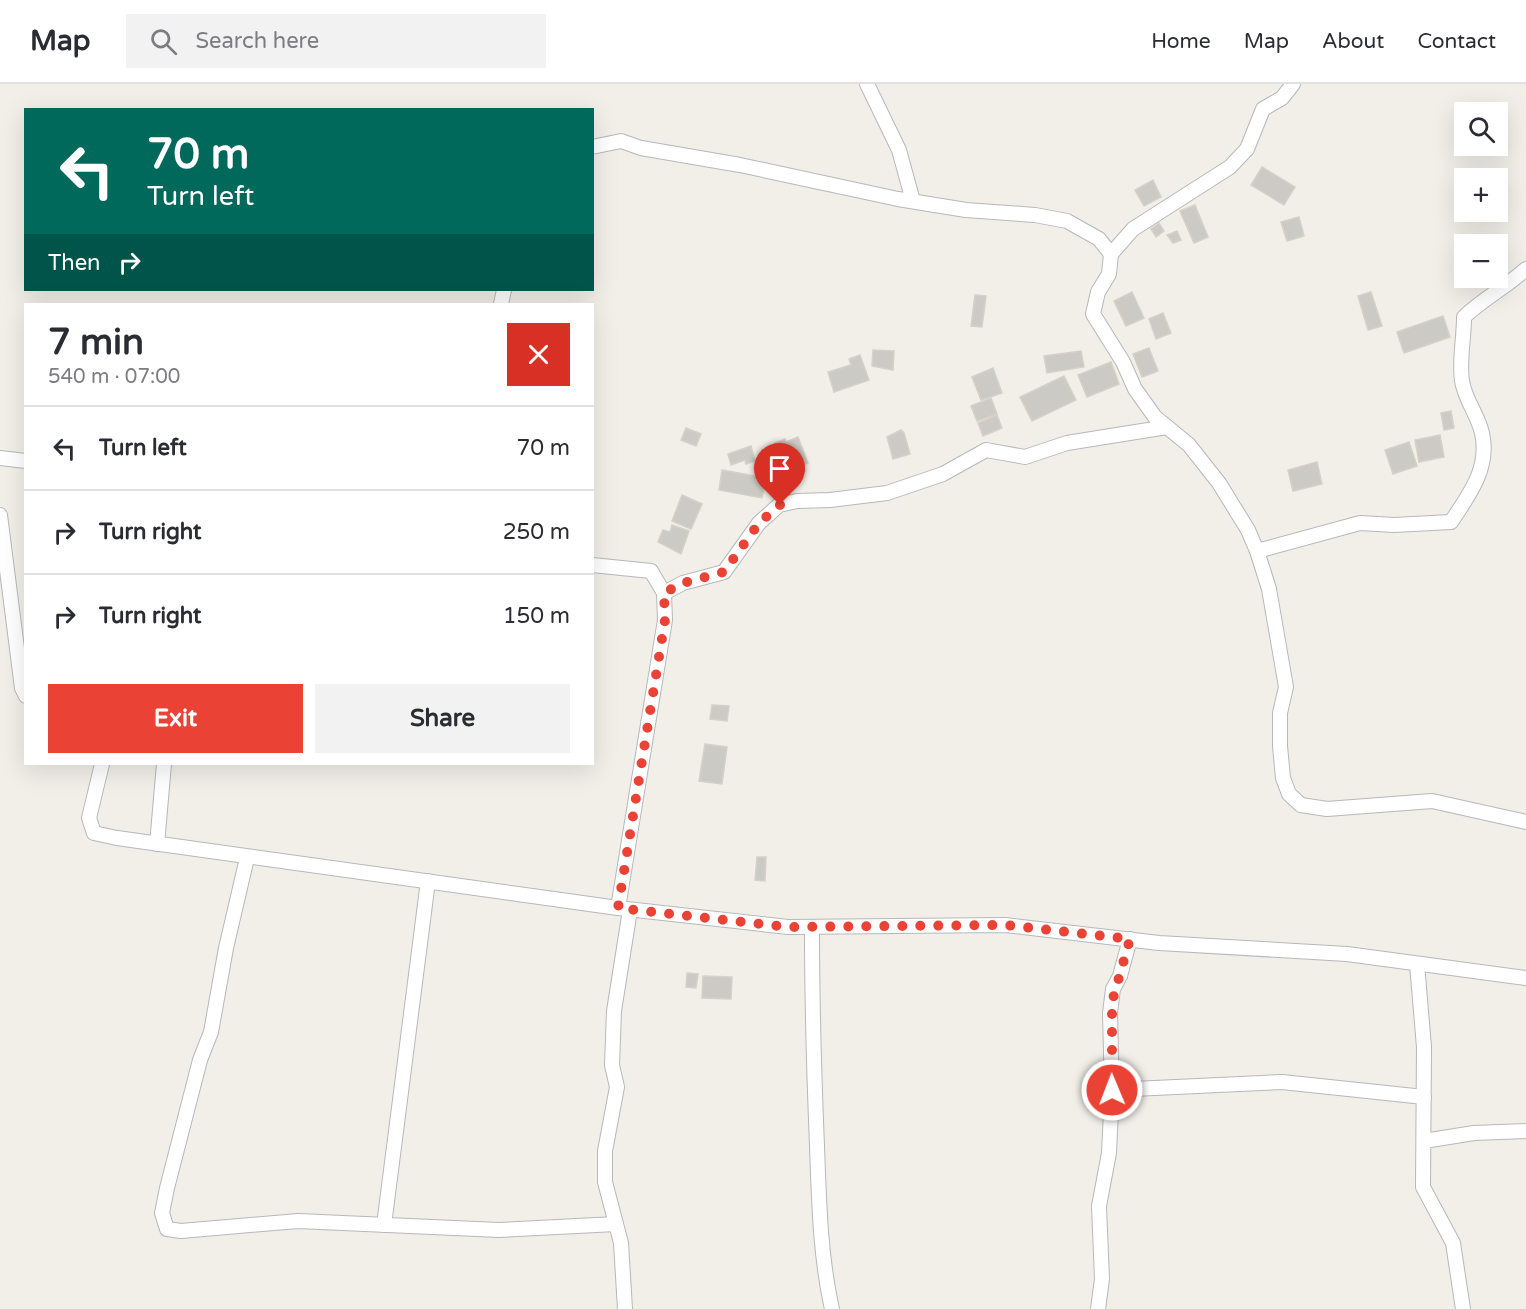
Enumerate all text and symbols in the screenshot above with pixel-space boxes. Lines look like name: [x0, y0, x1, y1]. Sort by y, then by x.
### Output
search box: [126, 14, 546, 68]
text: Map: [30, 24, 90, 58]
icon: search: [147, 25, 180, 58]
text: Search here: [195, 28, 319, 54]
text: Home: [1151, 29, 1211, 54]
text: Map: [1244, 29, 1289, 54]
text: About: [1322, 29, 1384, 54]
text: Contact: [1417, 29, 1496, 54]
map controls: [1454, 102, 1508, 288]
button: search: [1454, 102, 1508, 156]
text: 70 m: [147, 129, 249, 180]
icon: left: [48, 132, 126, 210]
button: +: [1454, 168, 1508, 222]
text: Turn left: [147, 180, 254, 213]
button: −: [1454, 234, 1508, 288]
icon: right: [113, 246, 146, 279]
text: Then: [48, 250, 101, 276]
text: 7 min: [48, 321, 144, 364]
button: close: [507, 323, 570, 386]
text: 540 m · 07:00: [48, 365, 180, 389]
icon: left: [48, 432, 81, 465]
text: Turn left: [99, 435, 187, 461]
text: 70 m: [516, 435, 570, 461]
pin: [754, 443, 805, 505]
icon: arrive: [763, 452, 796, 485]
icon: right: [48, 516, 81, 549]
text: Turn right: [99, 519, 201, 545]
text: 250 m: [503, 519, 570, 545]
icon: right: [48, 600, 81, 633]
text: Turn right: [99, 603, 201, 629]
text: 150 m: [503, 603, 570, 629]
button: Exit: [48, 684, 303, 753]
button: Share: [315, 684, 570, 753]
position arrow: [1080, 1058, 1144, 1122]

